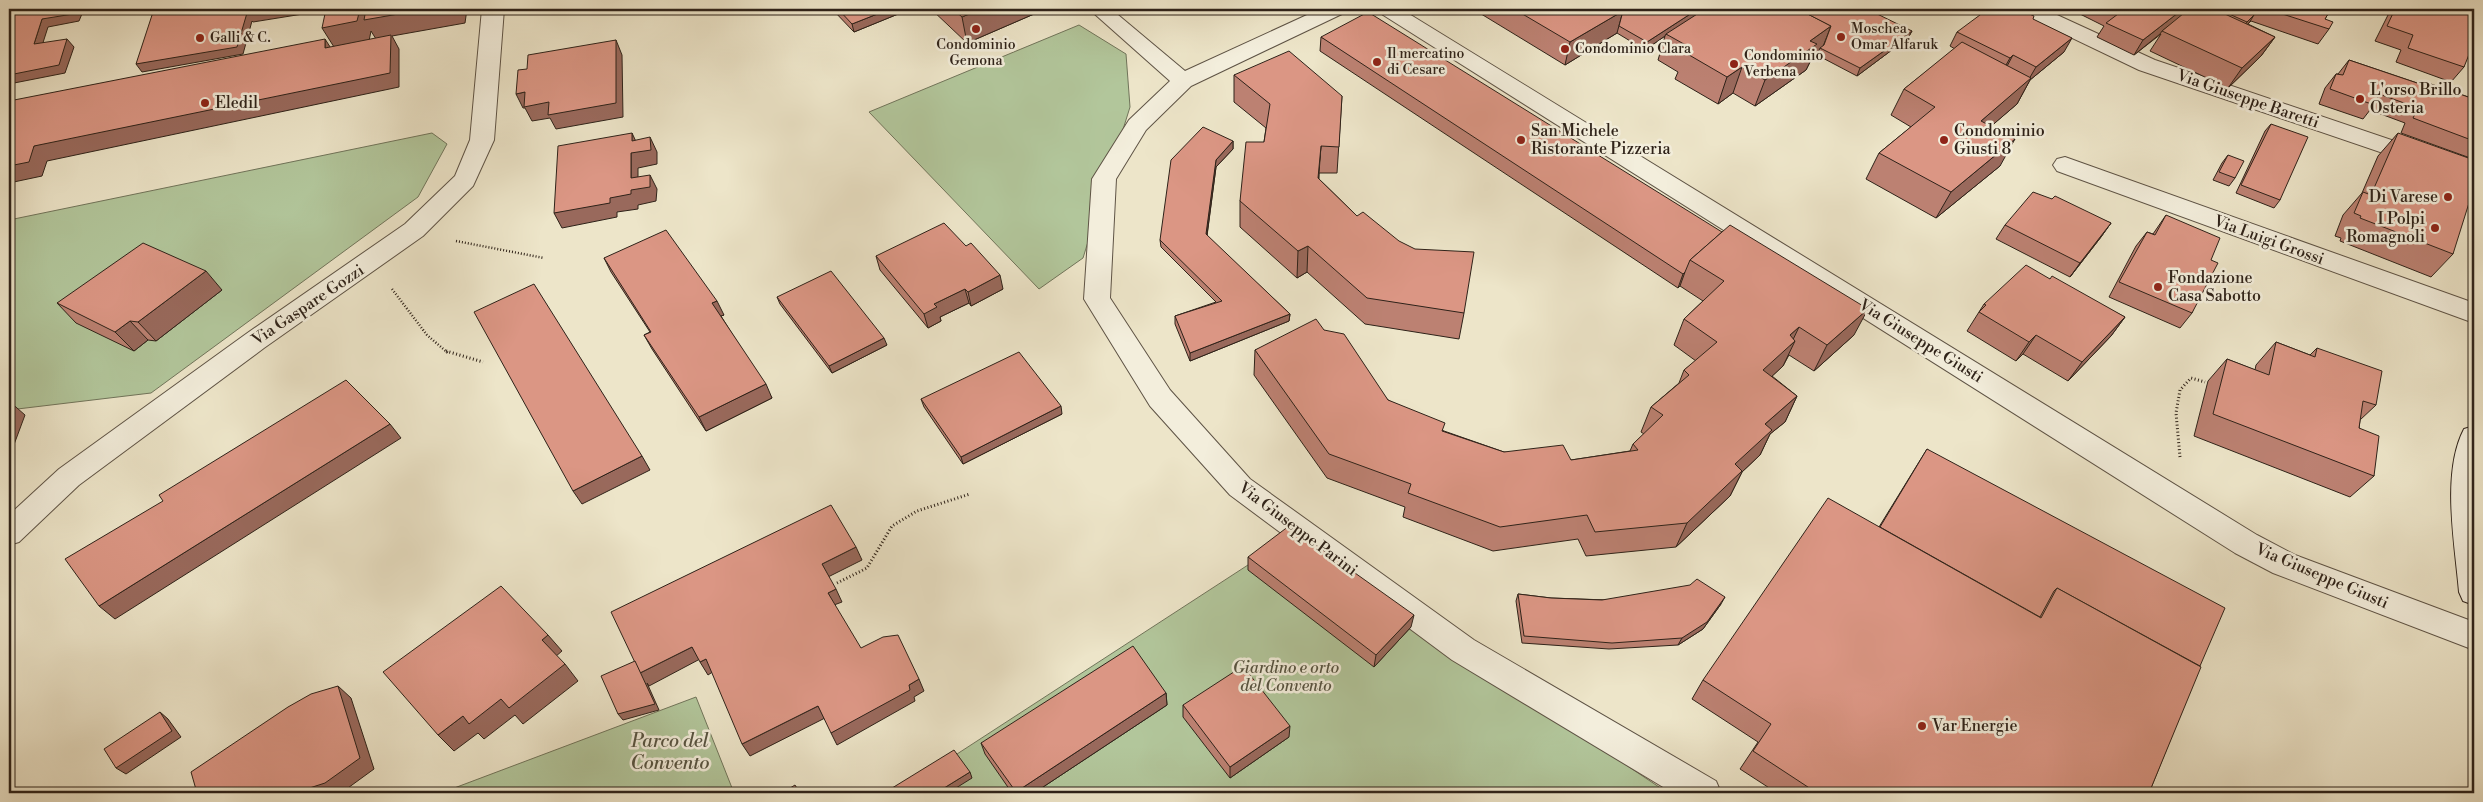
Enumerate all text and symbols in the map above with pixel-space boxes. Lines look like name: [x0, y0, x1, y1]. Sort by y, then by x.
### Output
place label: Moschea Omar Alfaruk: [1851, 20, 1939, 54]
marker: Condominio Gemona: [970, 23, 982, 35]
place label: Galli & C.: [210, 29, 271, 47]
marker: Moschea Omar Alfaruk: [1835, 31, 1847, 43]
marker: Galli & C.: [194, 32, 206, 44]
place label: Condominio Gemona: [936, 36, 1016, 70]
place label: Condominio Clara: [1575, 40, 1692, 58]
marker: Condominio Clara: [1559, 43, 1571, 55]
place label: Il mercatino di Cesare: [1387, 45, 1465, 79]
place label: Condominio Verbena: [1743, 47, 1823, 81]
marker: Il mercatino di Cesare: [1371, 56, 1383, 68]
marker: Condominio Verbena: [1728, 58, 1740, 70]
street label: Via Giuseppe Baretti: [2173, 65, 2322, 133]
place label: L'orso Brillo Osteria: [2370, 80, 2462, 118]
place label: Eledil: [215, 93, 258, 113]
marker: L'orso Brillo Osteria: [2354, 93, 2366, 105]
marker: Eledil: [199, 97, 211, 109]
place label: San Michele Ristorante Pizzeria: [1531, 121, 1672, 159]
place label: Condominio Giusti 8: [1954, 121, 2045, 159]
marker: San Michele Ristorante Pizzeria: [1515, 134, 1527, 146]
marker: Condominio Giusti 8: [1938, 134, 1950, 146]
place label: Di Varese: [2369, 187, 2438, 207]
marker: Di Varese: [2442, 191, 2454, 203]
place label: I Polpi Romagnoli: [2346, 209, 2425, 247]
street label: Via Luigi Grossi: [2210, 210, 2327, 269]
marker: I Polpi Romagnoli: [2429, 222, 2441, 234]
street label: Via Gaspare Gozzi: [247, 260, 368, 350]
place label: Fondazione Casa Sabotto: [2168, 268, 2261, 306]
marker: Fondazione Casa Sabotto: [2152, 281, 2164, 293]
street label: Via Giuseppe Giusti: [1854, 294, 1987, 387]
street label: Via Giuseppe Parini: [1234, 477, 1361, 580]
street label: Via Giuseppe Giusti: [2252, 539, 2392, 613]
park label: Giardino e orto del Convento: [1233, 658, 1339, 696]
place label: Var Energie: [1931, 716, 2018, 736]
marker: Var Energie: [1916, 720, 1928, 732]
park label: Parco del Convento: [630, 729, 710, 775]

